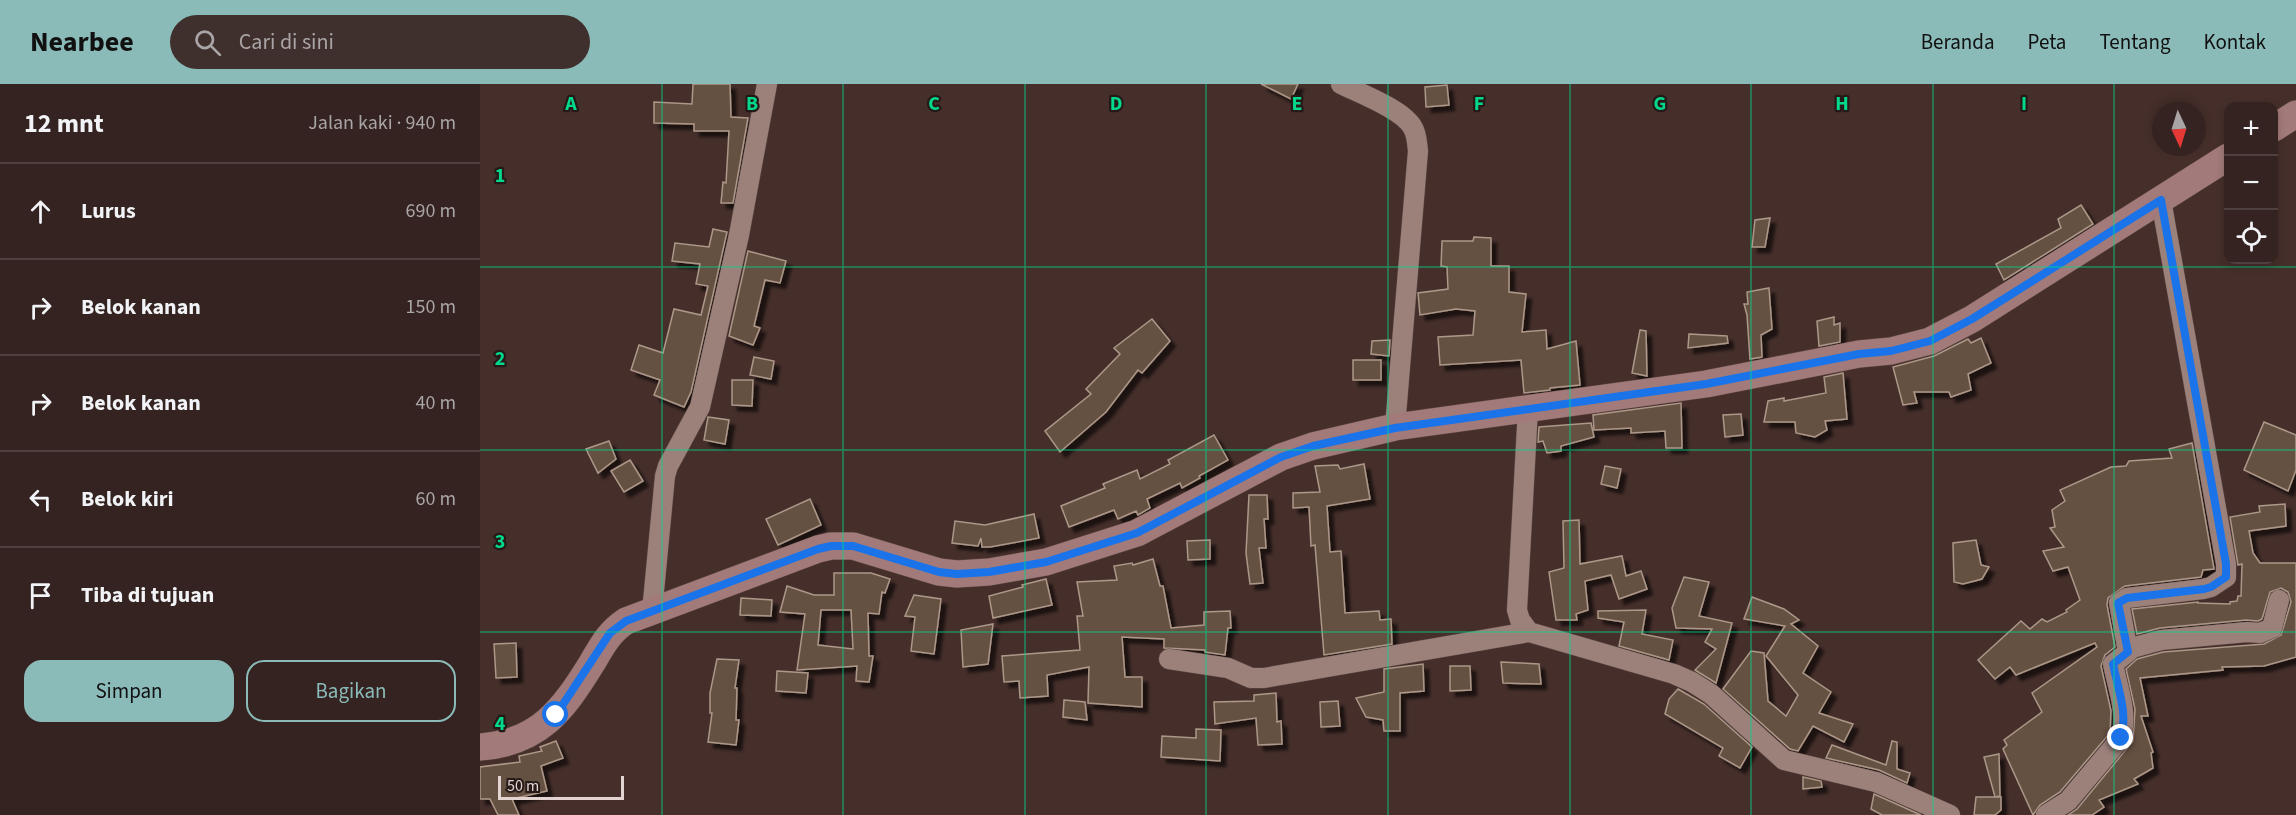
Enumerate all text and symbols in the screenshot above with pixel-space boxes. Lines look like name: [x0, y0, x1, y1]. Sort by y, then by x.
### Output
search box: [170, 15, 590, 69]
text: Nearbee: [30, 22, 134, 62]
icon: search: [191, 26, 224, 59]
text: Cari di sini: [239, 26, 334, 58]
text: Beranda: [1921, 27, 1995, 57]
text: Peta: [2028, 27, 2066, 57]
text: Tentang: [2099, 27, 2170, 57]
text: Kontak: [2203, 27, 2266, 57]
text: A: [564, 90, 577, 118]
text: B: [746, 90, 758, 118]
text: C: [928, 90, 940, 118]
text: D: [1110, 90, 1122, 118]
text: E: [1292, 90, 1302, 118]
text: F: [1474, 90, 1484, 118]
text: G: [1654, 90, 1666, 118]
text: H: [1835, 90, 1849, 118]
text: I: [2021, 90, 2027, 118]
north arrow: [2152, 102, 2206, 156]
map controls: [2224, 102, 2278, 264]
button: +: [2224, 102, 2278, 156]
text: 12 mnt: [24, 105, 104, 142]
text: Jalan kaki · 940 m: [308, 109, 456, 137]
button: −: [2224, 156, 2278, 210]
text: 1: [495, 162, 505, 190]
icon: ahead: [24, 195, 57, 228]
text: Lurus: [81, 195, 136, 227]
text: 690 m: [406, 197, 456, 225]
button: locate: [2224, 210, 2278, 264]
icon: right: [24, 291, 57, 324]
text: Belok kanan: [81, 291, 201, 323]
text: 150 m: [406, 293, 456, 321]
text: 2: [495, 345, 505, 373]
icon: right: [24, 387, 57, 420]
text: Belok kanan: [81, 387, 201, 419]
text: 40 m: [416, 389, 456, 417]
icon: left: [24, 483, 57, 516]
text: Belok kiri: [81, 483, 174, 515]
text: 60 m: [416, 485, 456, 513]
text: 3: [495, 528, 505, 556]
icon: arrive: [24, 579, 57, 612]
text: Tiba di tujuan: [81, 579, 214, 611]
button: Simpan: [24, 660, 234, 722]
button: Bagikan: [246, 660, 456, 722]
route start: [542, 701, 568, 727]
text: 4: [495, 710, 506, 738]
route end: [2107, 724, 2133, 750]
scale bar: [498, 773, 624, 800]
text: 50 m: [507, 775, 539, 797]

